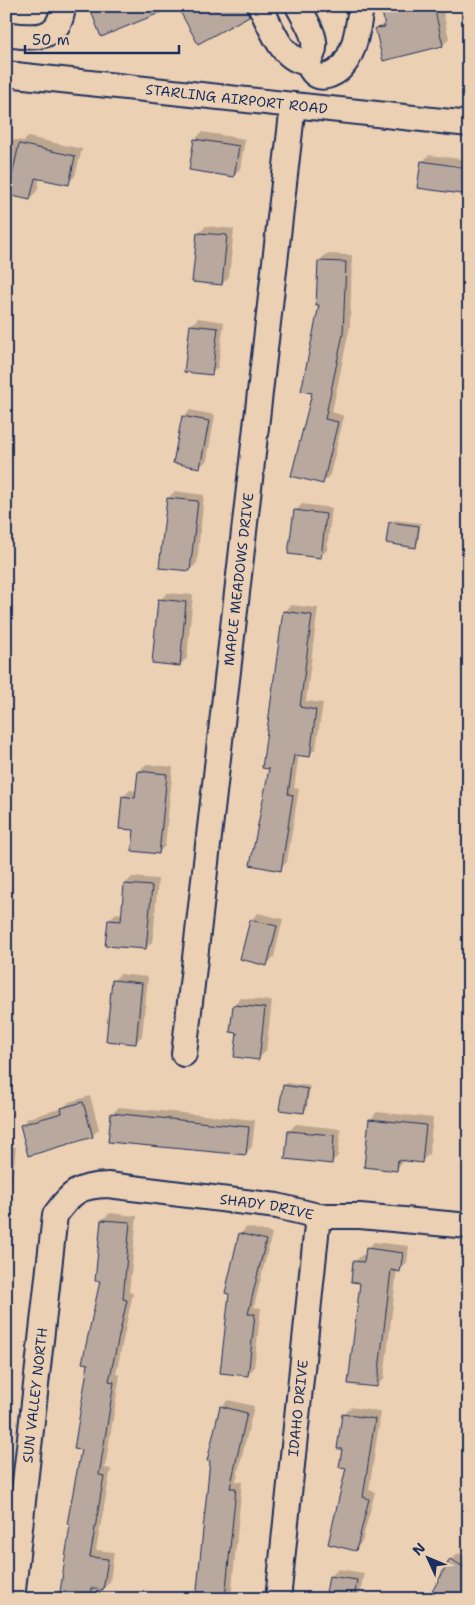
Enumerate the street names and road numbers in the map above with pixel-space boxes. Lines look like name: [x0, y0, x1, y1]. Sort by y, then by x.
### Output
street label: STARLING AIRPORT ROAD: [145, 80, 329, 118]
street label: MAPLE MEADOWS DRIVE: [220, 491, 257, 667]
street label: SHADY DRIVE: [219, 1190, 316, 1224]
street label: SUN VALLEY NORTH: [18, 1327, 51, 1464]
street label: IDAHO DRIVE: [284, 1359, 312, 1457]

